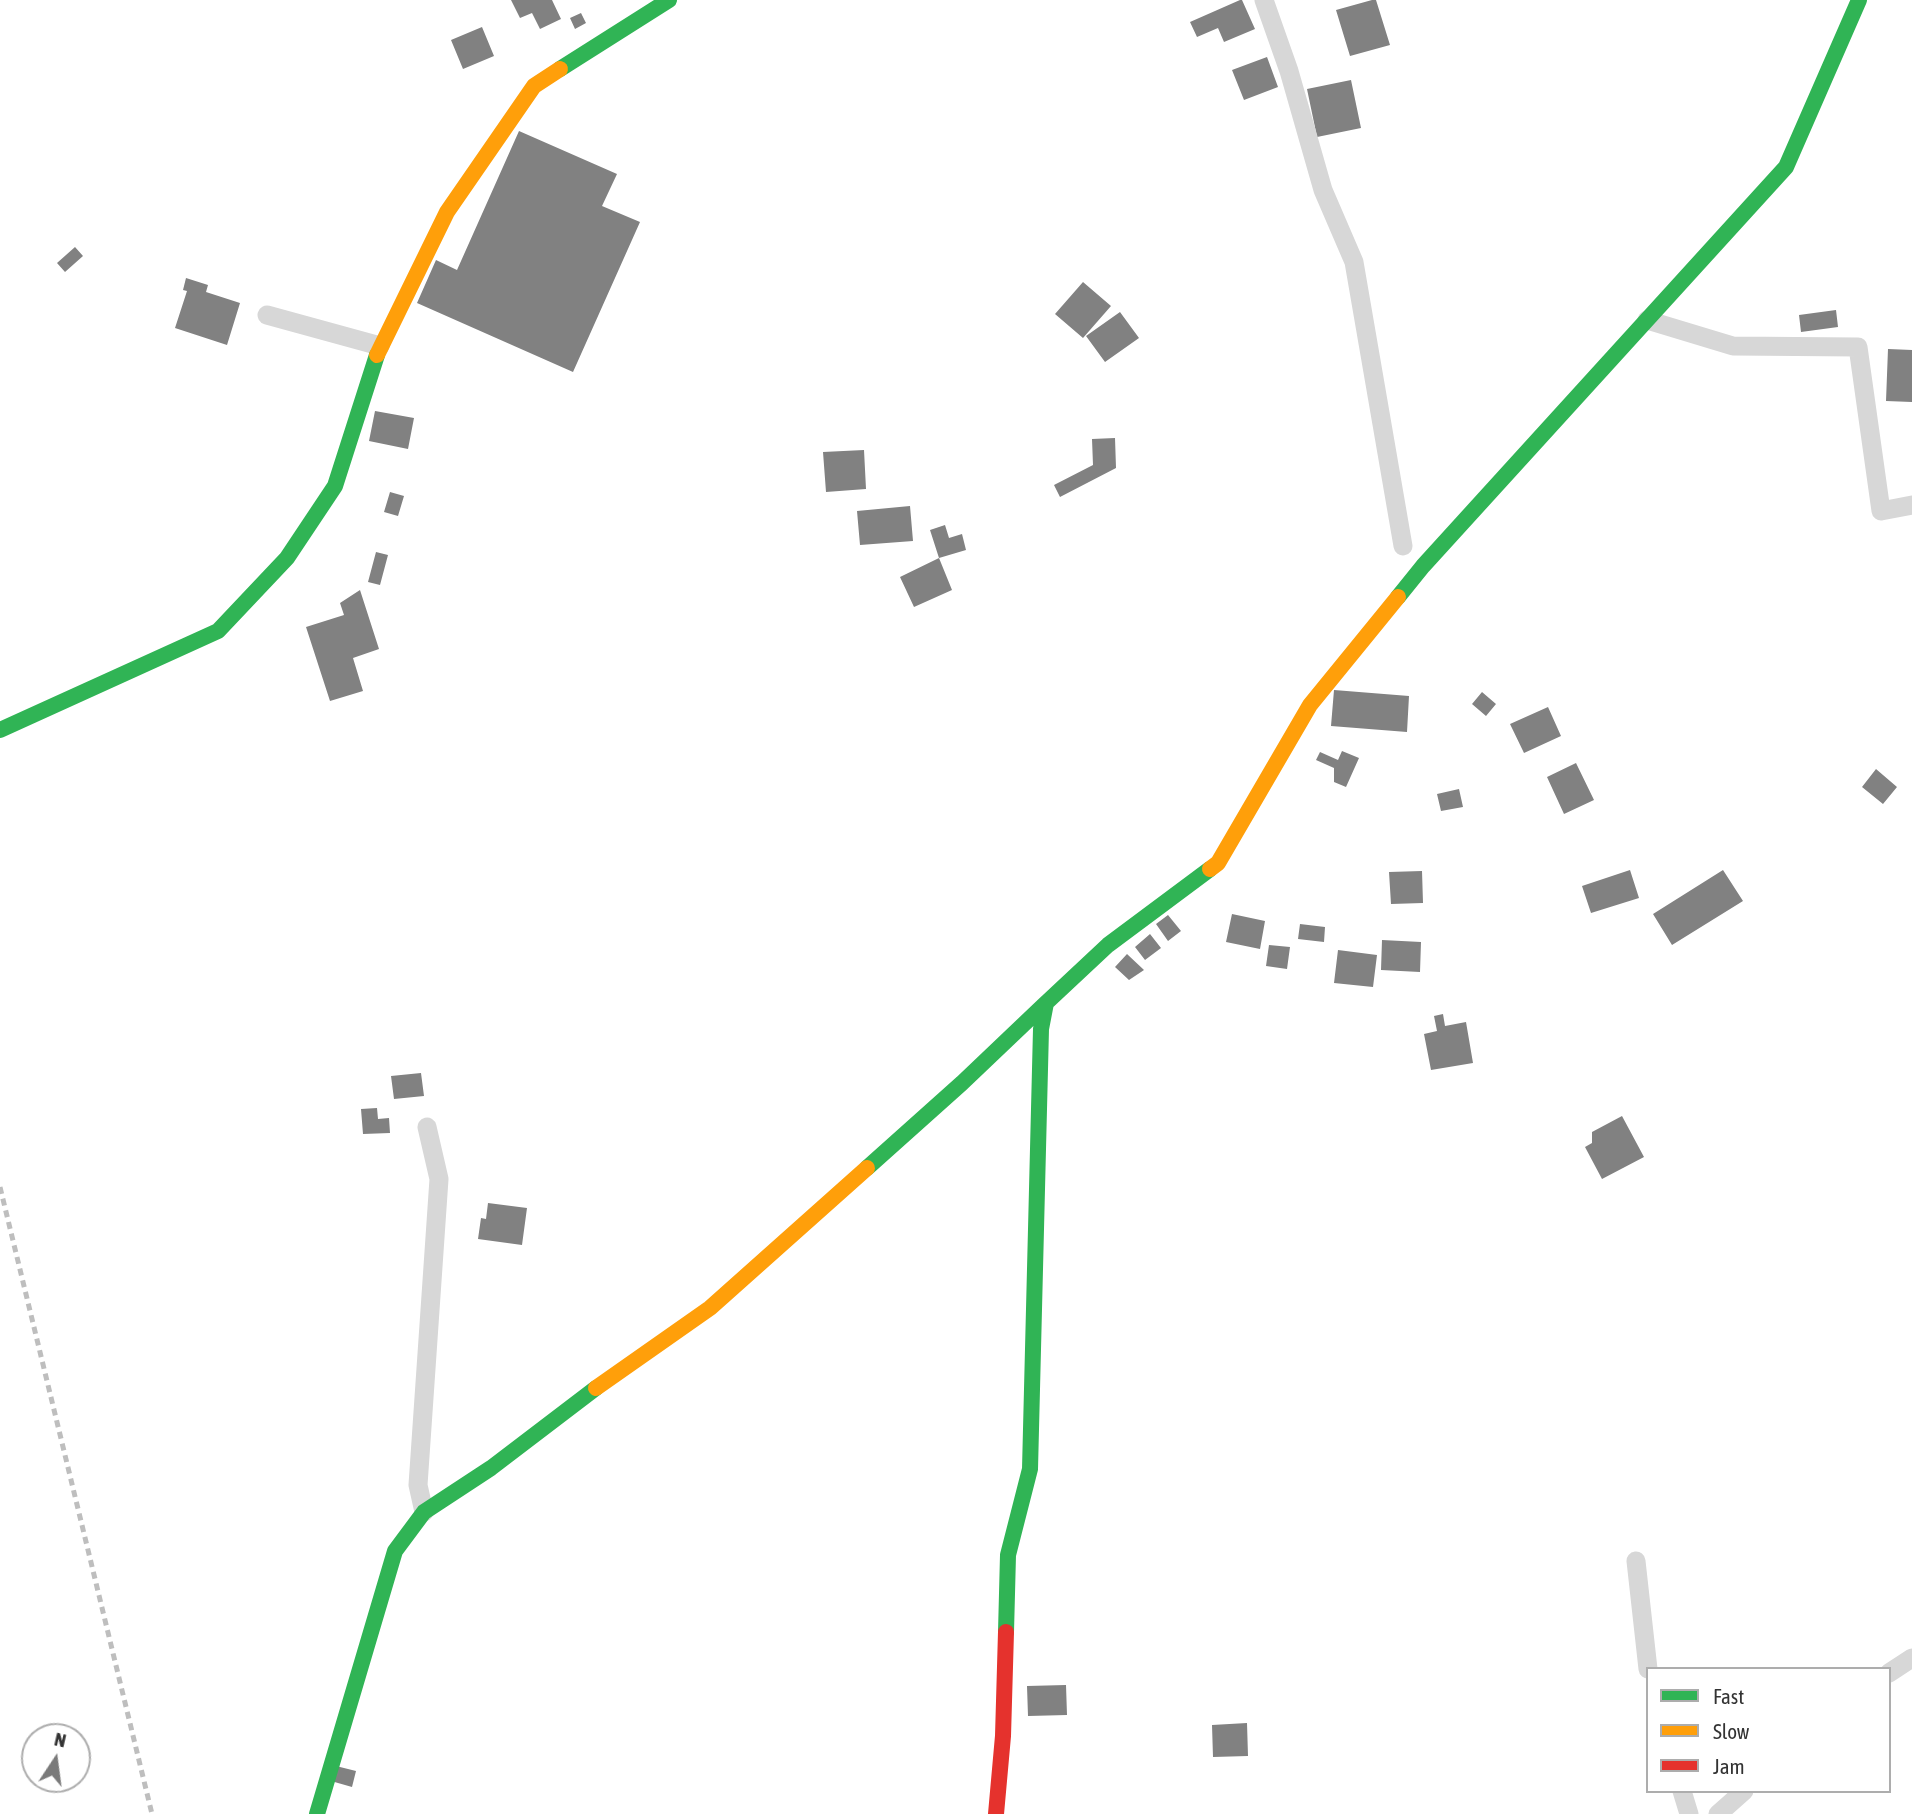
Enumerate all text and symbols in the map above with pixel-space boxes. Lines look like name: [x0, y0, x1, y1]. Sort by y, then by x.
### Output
legend: [1646, 1667, 1891, 1793]
text: Fast: [1713, 1684, 1744, 1708]
text: Slow: [1713, 1719, 1749, 1743]
north arrow: [21, 1723, 91, 1793]
text: N: [52, 1728, 68, 1751]
text: Jam: [1713, 1754, 1745, 1778]

